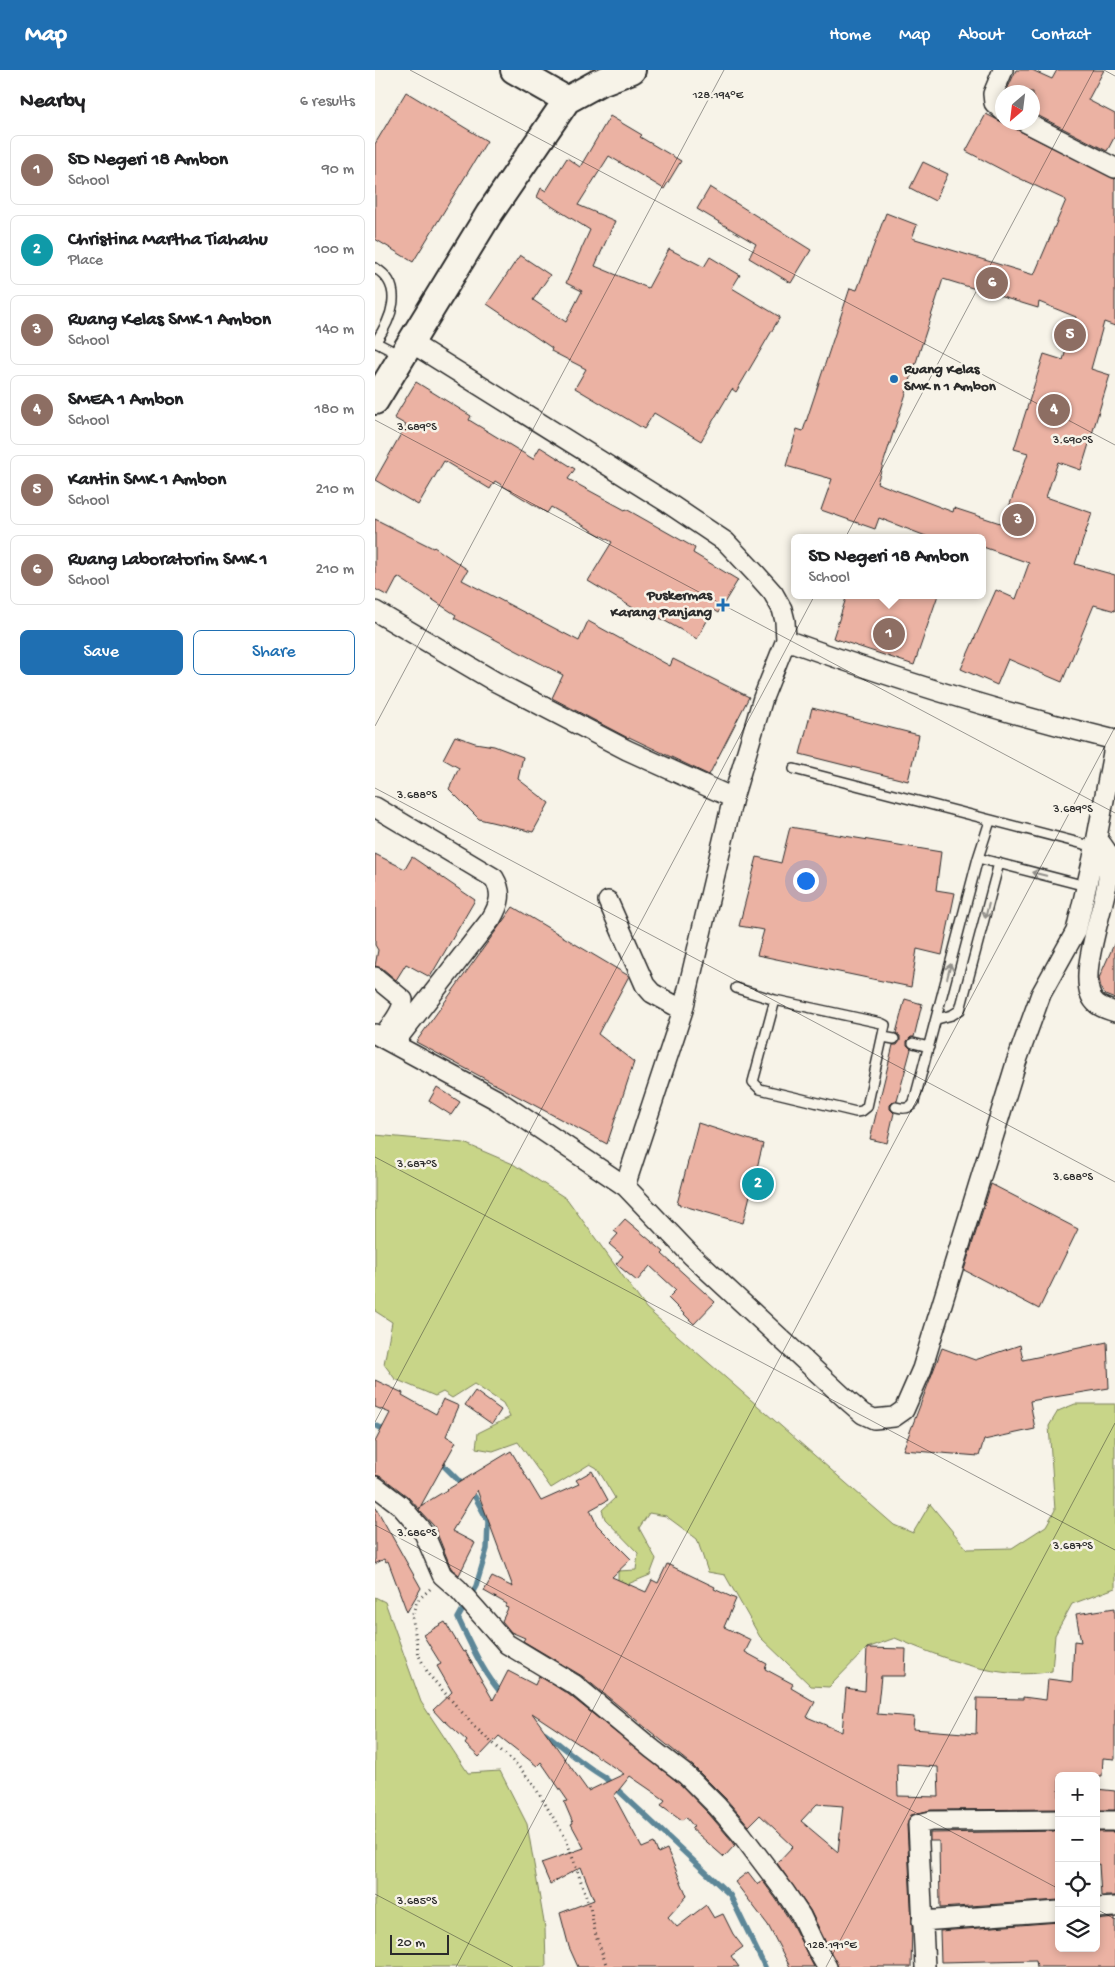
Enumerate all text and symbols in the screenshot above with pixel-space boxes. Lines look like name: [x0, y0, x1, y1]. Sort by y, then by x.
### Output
text: Map: [25, 21, 67, 50]
text: Home: [829, 25, 871, 46]
text: Map: [899, 25, 930, 46]
text: About: [958, 25, 1004, 46]
text: Contact: [1032, 25, 1090, 46]
north arrow: [995, 85, 1040, 130]
text: 128.194°E: [692, 89, 744, 103]
text: Nearby: [20, 90, 85, 115]
text: 6 results: [300, 93, 355, 112]
text: SD Negeri 18 Ambon: [68, 149, 228, 172]
text: 1: [34, 161, 40, 180]
text: 90 m: [322, 161, 354, 180]
text: School: [68, 172, 110, 191]
text: Christina Martha Tiahahu: [68, 229, 268, 252]
text: 2: [33, 241, 41, 260]
text: 100 m: [314, 241, 354, 260]
text: Place: [68, 252, 103, 271]
pin: 6: [976, 264, 1008, 302]
text: Ruang Kelas SMK 1 Ambon: [68, 309, 271, 332]
pin: 5: [1054, 316, 1086, 354]
text: 3: [33, 321, 41, 340]
text: 140 m: [316, 321, 354, 340]
text: School: [68, 332, 110, 351]
place label: Ruang Kelas SMK n 1 Ambon: [903, 361, 997, 396]
marker: Ruang Kelas SMK n 1 Ambon: [888, 373, 900, 385]
text: SMEA 1 Ambon: [68, 389, 183, 412]
pin: 4: [1038, 391, 1070, 429]
text: 4: [33, 401, 41, 420]
text: 180 m: [315, 401, 354, 420]
text: School: [68, 412, 110, 431]
text: 3.689°S: [396, 421, 437, 435]
text: 3.690°S: [1052, 434, 1093, 448]
text: Kantin SMK 1 Ambon: [68, 469, 226, 492]
text: 5: [33, 481, 41, 500]
text: 210 m: [315, 481, 354, 500]
text: School: [68, 492, 110, 511]
pin: 3: [1002, 501, 1034, 539]
popup: [791, 534, 986, 599]
text: SD Negeri 18 Ambon: [808, 546, 969, 569]
text: Ruang Laboratorim SMK 1: [68, 549, 268, 572]
text: 6: [33, 561, 41, 580]
text: 210 m: [315, 561, 354, 580]
text: School: [808, 569, 850, 588]
text: School: [68, 572, 110, 591]
place label: Puskermas Karang Panjang: [609, 587, 713, 622]
marker: Puskermas Karang Panjang: [716, 598, 730, 612]
pin: 1: [873, 615, 905, 653]
button: Save: [20, 630, 183, 675]
button: Share: [193, 630, 355, 675]
text: 3.688°S: [396, 789, 438, 803]
text: 3.689°S: [1052, 803, 1093, 817]
your location: [793, 868, 819, 894]
one-way arrow: [1032, 869, 1048, 878]
one-way arrow: [981, 902, 991, 918]
one-way arrow: [945, 964, 954, 980]
text: 3.687°S: [396, 1158, 437, 1172]
pin: 2: [742, 1165, 774, 1203]
text: 3.688°S: [1052, 1171, 1094, 1185]
text: 3.686°S: [396, 1527, 437, 1541]
text: 3.687°S: [1052, 1540, 1093, 1554]
map controls: [1055, 1772, 1100, 1952]
button: +: [1055, 1772, 1100, 1817]
button: −: [1055, 1817, 1100, 1862]
button: locate: [1055, 1862, 1100, 1907]
text: 3.685°S: [396, 1895, 437, 1909]
button: layers: [1055, 1907, 1100, 1952]
scale bar: [390, 1932, 449, 1955]
text: 20 m: [397, 1935, 425, 1952]
text: 128.191°E: [806, 1939, 857, 1953]

